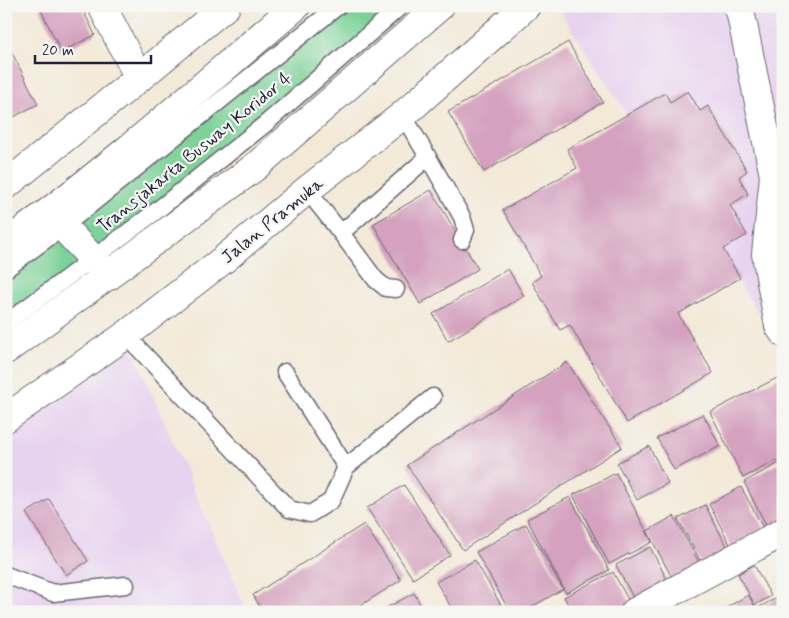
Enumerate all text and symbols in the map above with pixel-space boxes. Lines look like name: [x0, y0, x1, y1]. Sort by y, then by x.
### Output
scale bar: [35, 32, 151, 64]
text: 20 m: [42, 41, 74, 61]
street label: Transjakarta Busway Koridor 4: [92, 67, 297, 239]
street label: Jalan Pramuka: [217, 172, 329, 269]

